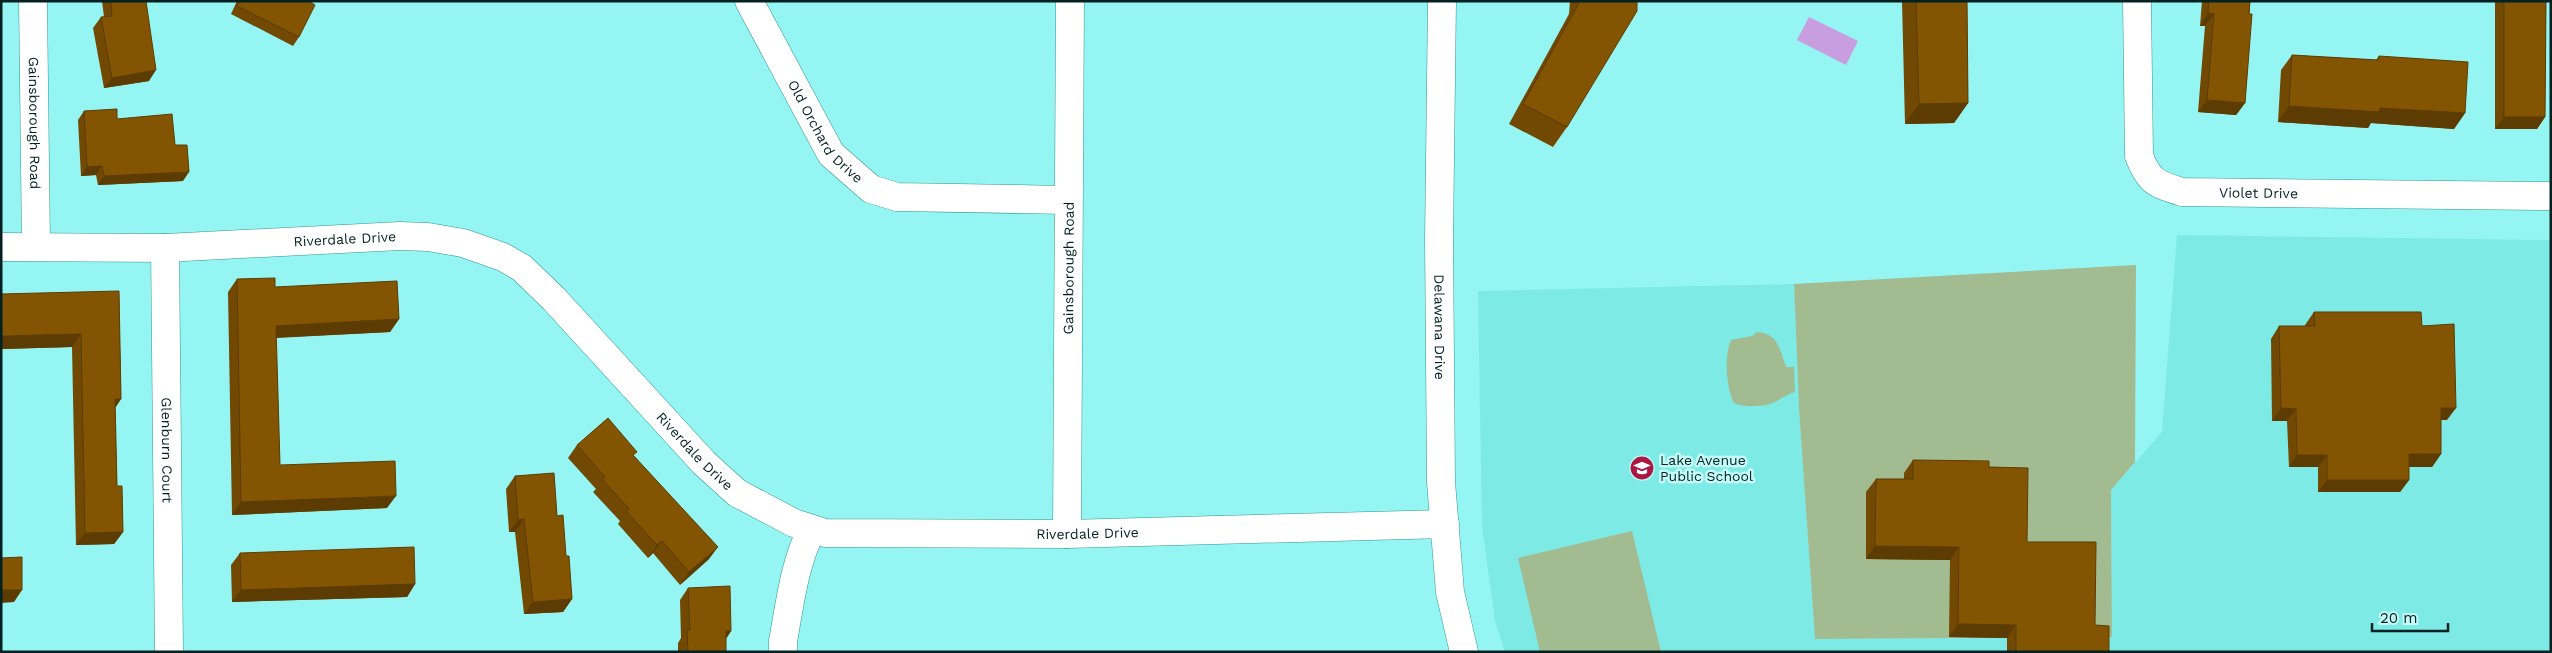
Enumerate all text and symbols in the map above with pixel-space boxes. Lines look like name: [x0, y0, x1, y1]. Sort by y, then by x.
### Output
street label: Gainsborough Road: [26, 57, 43, 189]
street label: Old Orchard Drive: [785, 77, 866, 186]
street label: Violet Drive: [2219, 184, 2298, 201]
street label: Gainsborough Road: [1060, 202, 1077, 334]
street label: Riverdale Drive: [293, 228, 396, 249]
street label: Delawana Drive: [1431, 274, 1448, 380]
street label: Glenburn Court: [158, 397, 176, 503]
street label: Riverdale Drive: [653, 409, 736, 493]
place label: Lake Avenue Public School: [1660, 452, 1754, 484]
school or university icon: Lake Avenue Public School: [1629, 455, 1655, 481]
street label: Riverdale Drive: [1036, 524, 1139, 542]
scale bar: [2372, 600, 2448, 632]
text: 20 m: [2380, 609, 2418, 627]

